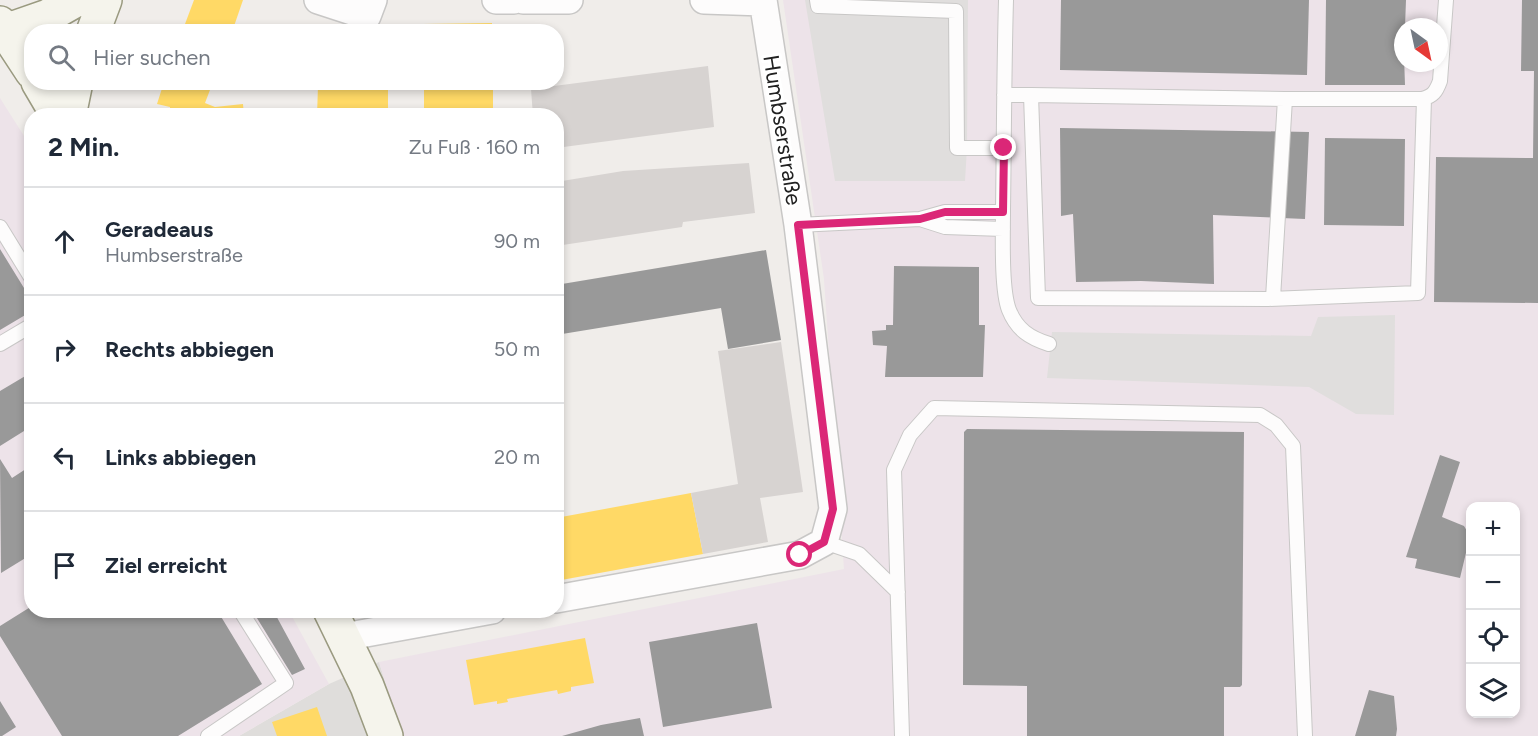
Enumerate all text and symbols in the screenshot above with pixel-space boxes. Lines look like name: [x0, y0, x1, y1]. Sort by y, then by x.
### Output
north arrow: [1394, 18, 1448, 72]
search box: [24, 24, 564, 90]
icon: search: [45, 41, 78, 74]
text: Hier suchen: [93, 44, 211, 71]
street label: Humbserstraße: [757, 53, 808, 207]
text: 2 Min.: [48, 131, 120, 163]
route end: [990, 134, 1016, 160]
text: Zu Fuß · 160 m: [409, 135, 540, 159]
text: Geradeaus: [105, 216, 213, 243]
icon: ahead: [48, 225, 81, 258]
text: 90 m: [494, 229, 540, 253]
text: Humbserstraße: [105, 243, 243, 267]
icon: right: [48, 333, 81, 366]
text: Rechts abbiegen: [105, 336, 274, 363]
text: 50 m: [494, 337, 540, 361]
icon: left: [48, 441, 81, 474]
text: Links abbiegen: [105, 444, 256, 471]
text: 20 m: [494, 445, 540, 469]
map controls: [1466, 502, 1520, 718]
button: +: [1466, 502, 1520, 556]
route start: [786, 541, 812, 567]
icon: arrive: [48, 549, 81, 582]
text: Ziel erreicht: [105, 552, 228, 579]
button: −: [1466, 556, 1520, 610]
button: locate: [1466, 610, 1520, 664]
button: layers: [1466, 664, 1520, 718]

